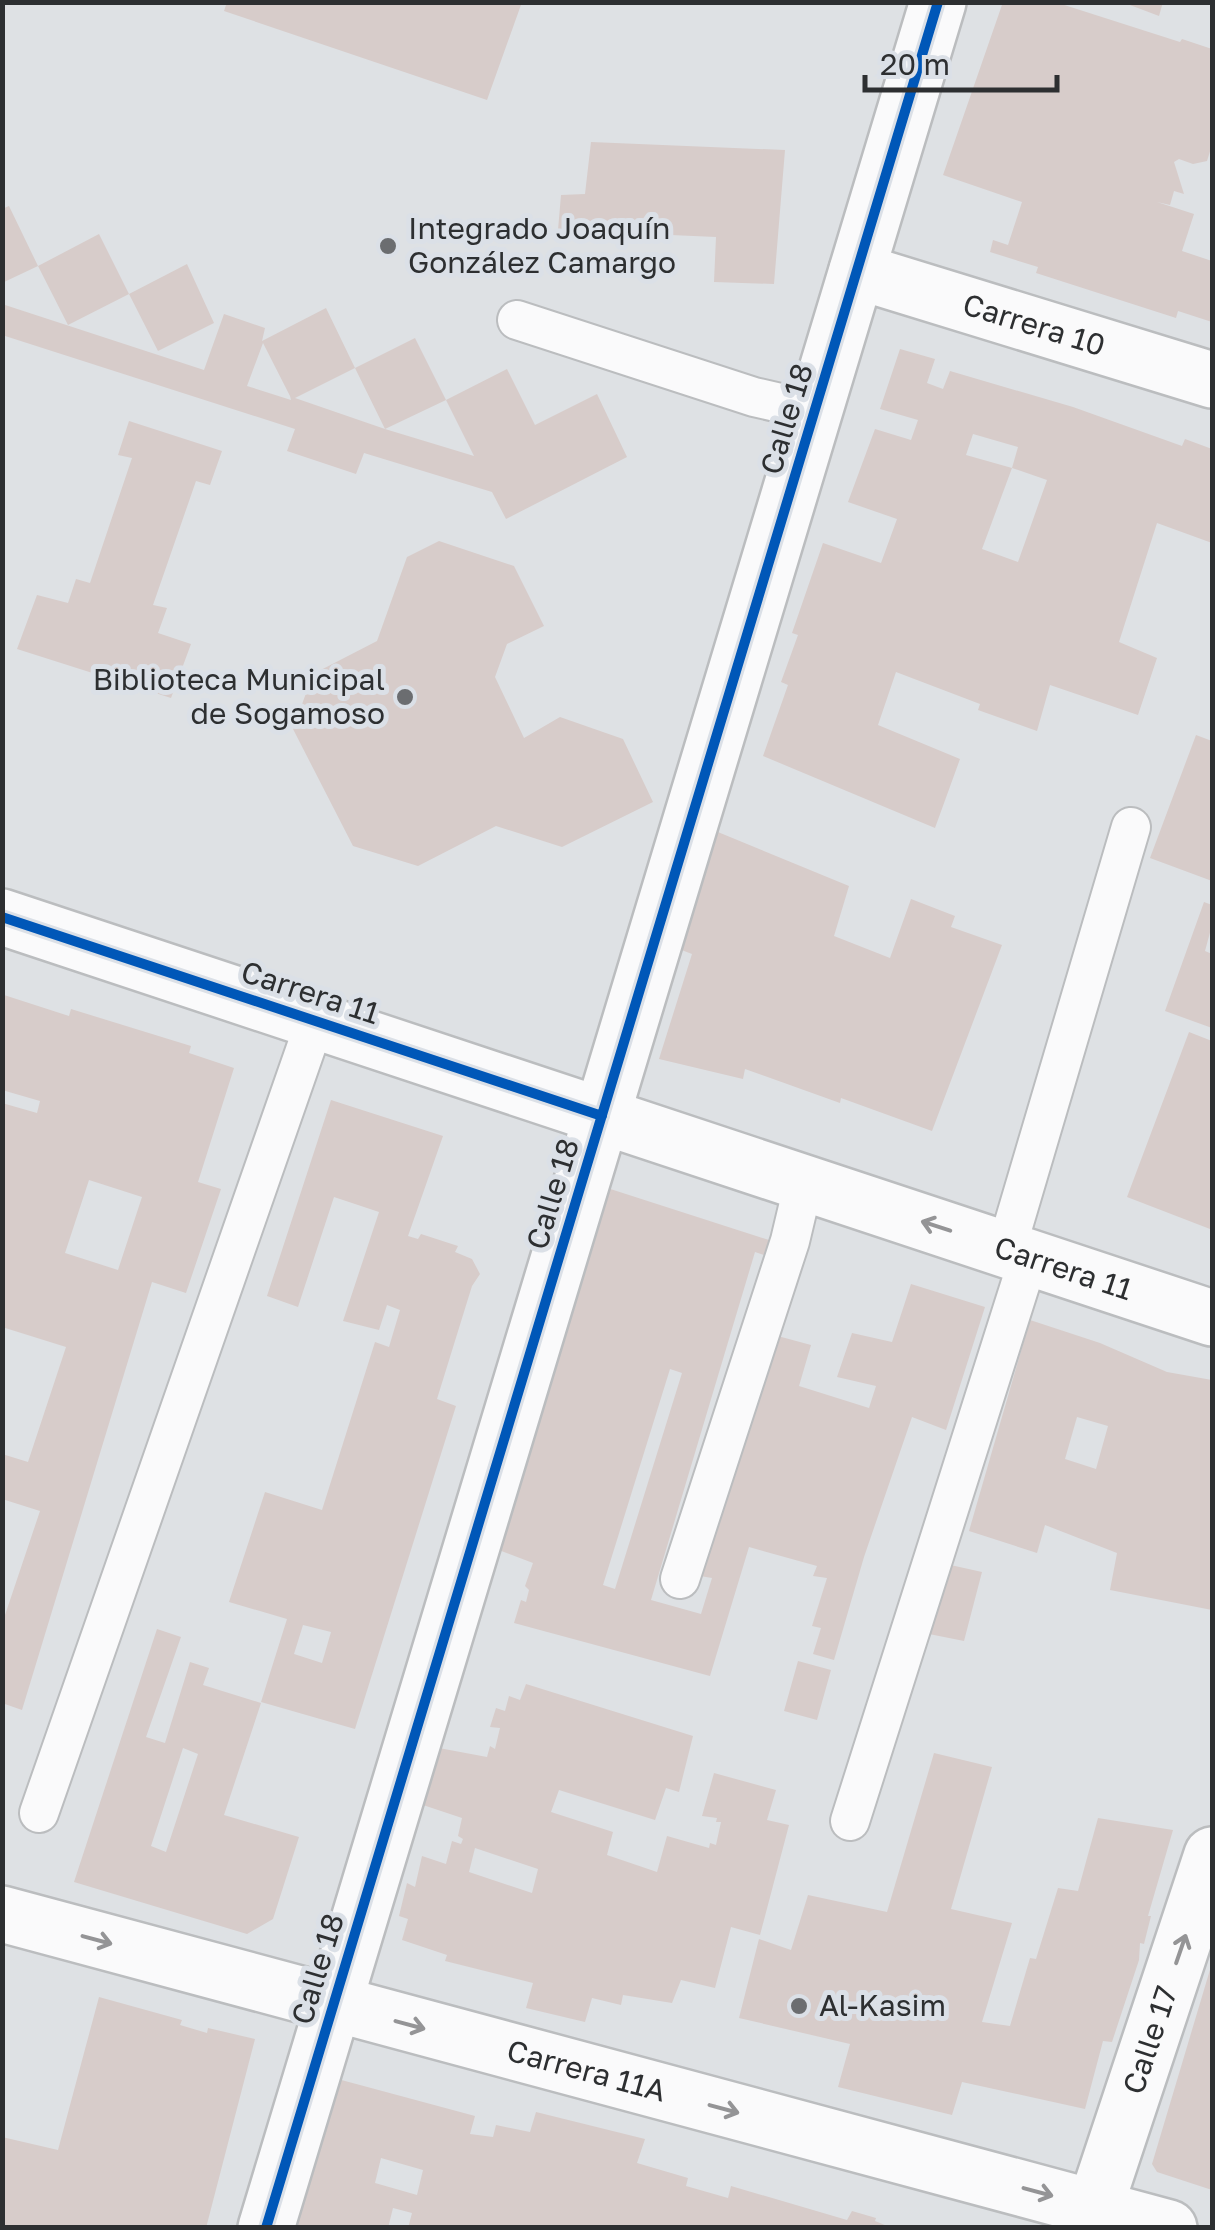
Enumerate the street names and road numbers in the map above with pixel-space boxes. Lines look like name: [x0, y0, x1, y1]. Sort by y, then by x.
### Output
street label: Carrera 10: [959, 286, 1110, 363]
street label: Calle 18: [752, 359, 820, 478]
street label: Carrera 11: [237, 953, 384, 1031]
street label: Calle 18: [518, 1134, 586, 1253]
street label: Carrera 11: [990, 1228, 1137, 1307]
street label: Calle 18: [283, 1909, 351, 2028]
street label: Calle 17: [1115, 1981, 1184, 2098]
street label: Carrera 11A: [503, 2032, 670, 2109]

